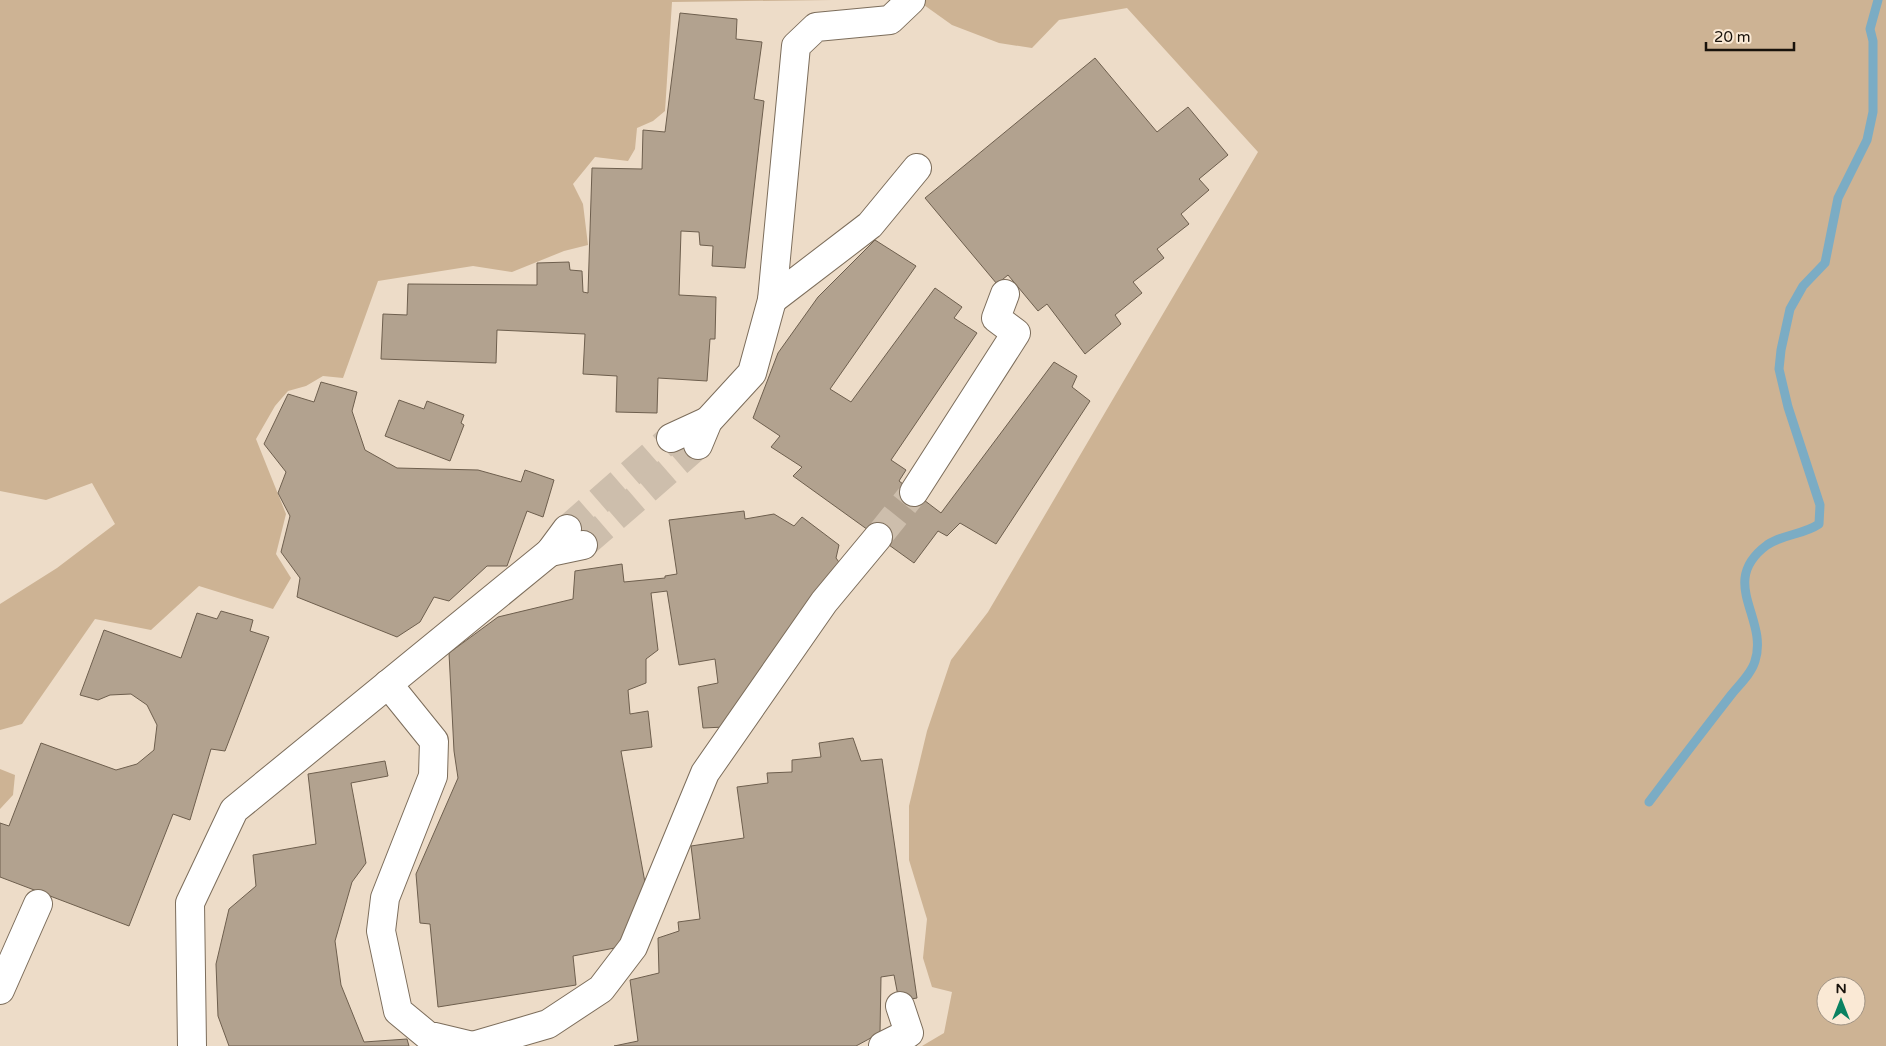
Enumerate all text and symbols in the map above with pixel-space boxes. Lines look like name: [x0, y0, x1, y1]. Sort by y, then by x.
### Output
scale bar: [1706, 20, 1794, 52]
text: 20 m: [1714, 28, 1751, 46]
north arrow: [1816, 976, 1866, 1026]
text: N: [1835, 980, 1847, 997]

